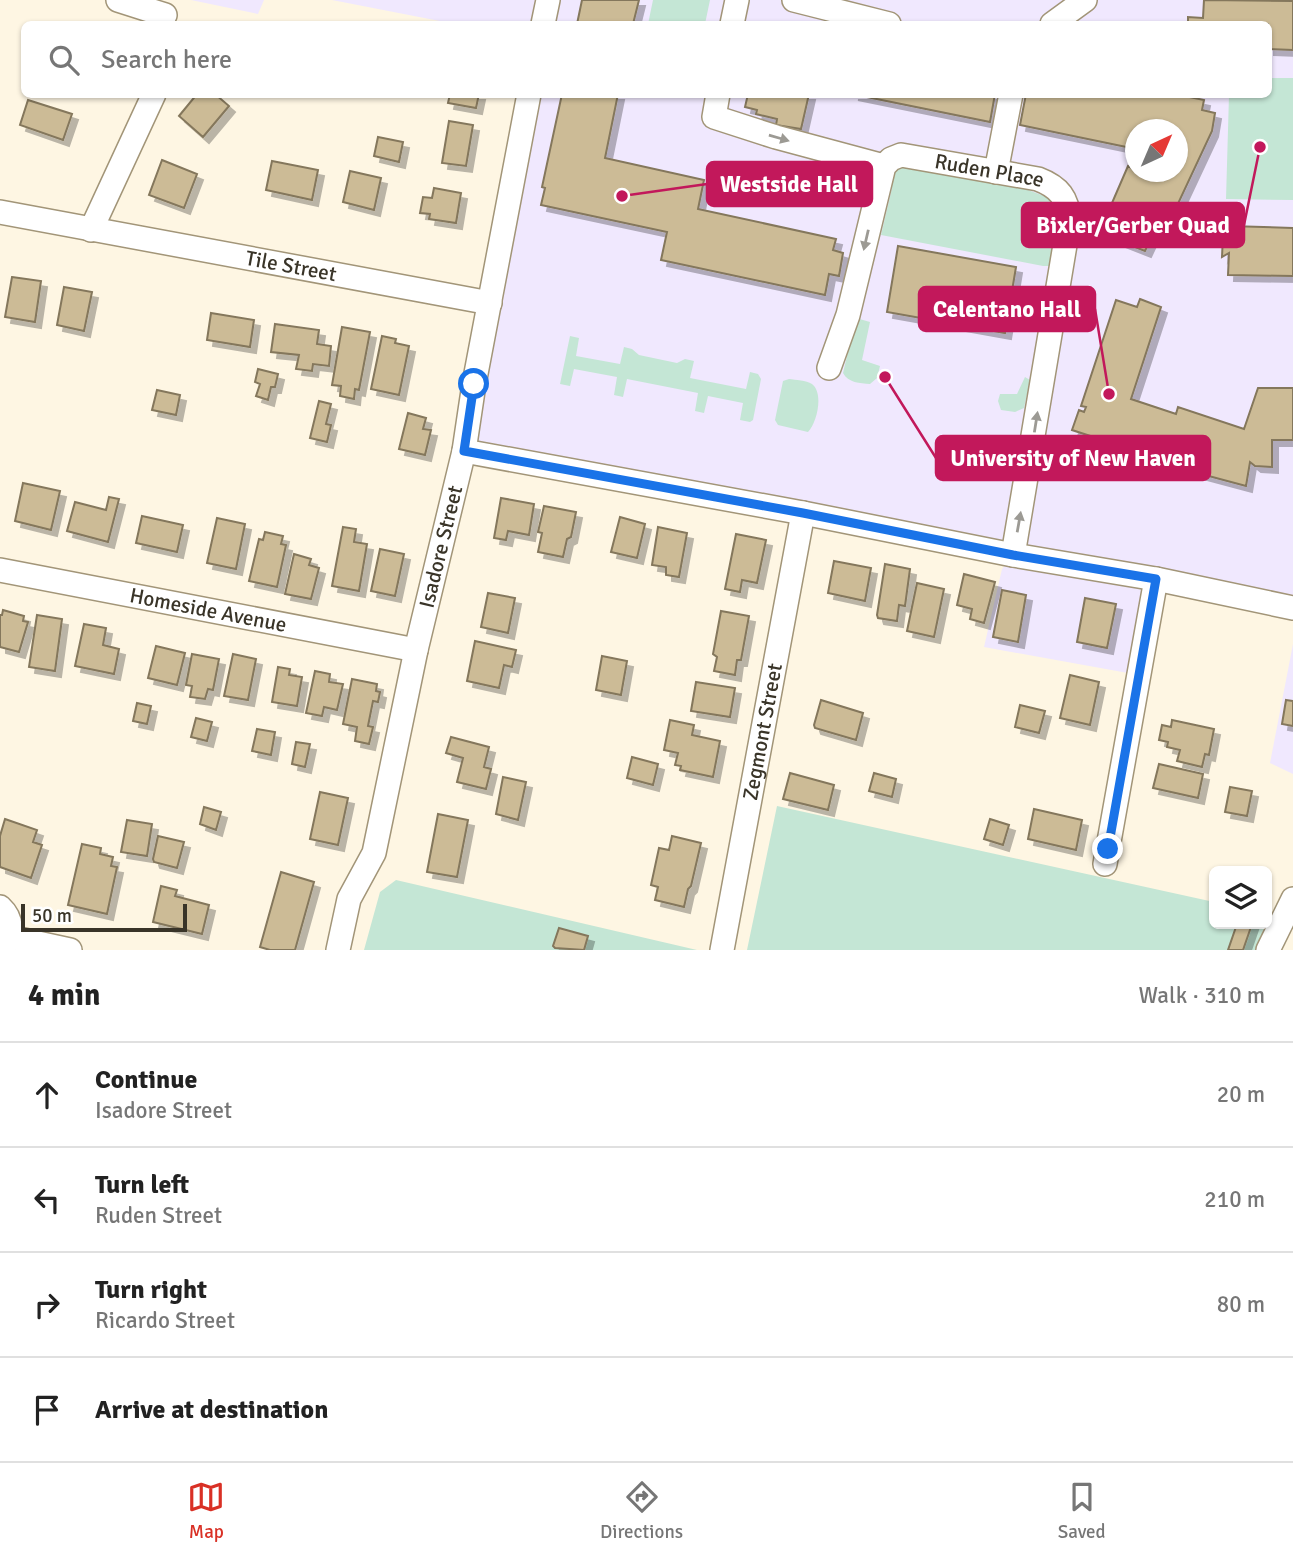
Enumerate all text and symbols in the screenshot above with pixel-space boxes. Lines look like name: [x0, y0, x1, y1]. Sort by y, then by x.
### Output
search box: [21, 21, 1272, 98]
icon: search: [45, 41, 83, 79]
text: Search here: [101, 44, 232, 76]
north arrow: [1125, 119, 1188, 182]
one-way arrow: [768, 133, 790, 144]
street label: Ruden Place: [933, 148, 1048, 193]
callout: Westside Hall: [707, 162, 872, 206]
text: Westside Hall: [720, 170, 858, 199]
callout: Bixler/Gerber Quad: [1022, 203, 1244, 247]
text: Bixler/Gerber Quad: [1036, 211, 1230, 240]
one-way arrow: [860, 229, 871, 251]
street label: Tile Street: [243, 245, 339, 287]
callout: Celentano Hall: [919, 287, 1095, 331]
text: Celentano Hall: [933, 295, 1081, 324]
route start: [458, 368, 489, 399]
one-way arrow: [1031, 411, 1042, 433]
callout: University of New Haven: [936, 436, 1210, 480]
text: University of New Haven: [950, 444, 1196, 473]
street label: Isadore Street: [414, 483, 468, 611]
one-way arrow: [1014, 511, 1025, 533]
street label: Homeside Avenue: [128, 582, 289, 638]
street label: Zegmont Street: [737, 661, 788, 802]
route end: [1092, 833, 1123, 864]
map controls: [1209, 866, 1272, 929]
button: layers: [1209, 866, 1272, 929]
scale bar: [21, 901, 187, 933]
text: 50 m: [32, 904, 72, 928]
text: 4 min: [28, 977, 100, 1014]
text: Walk · 310 m: [1139, 981, 1265, 1010]
text: Continue: [95, 1064, 197, 1096]
icon: ahead: [28, 1076, 66, 1114]
text: 20 m: [1217, 1080, 1265, 1109]
text: Isadore Street: [95, 1096, 232, 1125]
text: Turn left: [95, 1169, 189, 1201]
icon: left: [28, 1181, 66, 1219]
text: 210 m: [1204, 1185, 1265, 1214]
text: Ruden Street: [95, 1201, 222, 1230]
text: Turn right: [95, 1274, 207, 1306]
icon: right: [28, 1286, 66, 1324]
text: 80 m: [1217, 1290, 1265, 1319]
text: Ricardo Street: [95, 1306, 235, 1335]
icon: arrive: [28, 1391, 66, 1429]
text: Arrive at destination: [95, 1394, 328, 1426]
tab: Map: [187, 1478, 225, 1544]
tab: Directions: [600, 1478, 683, 1544]
tab: Saved: [1058, 1478, 1106, 1544]

